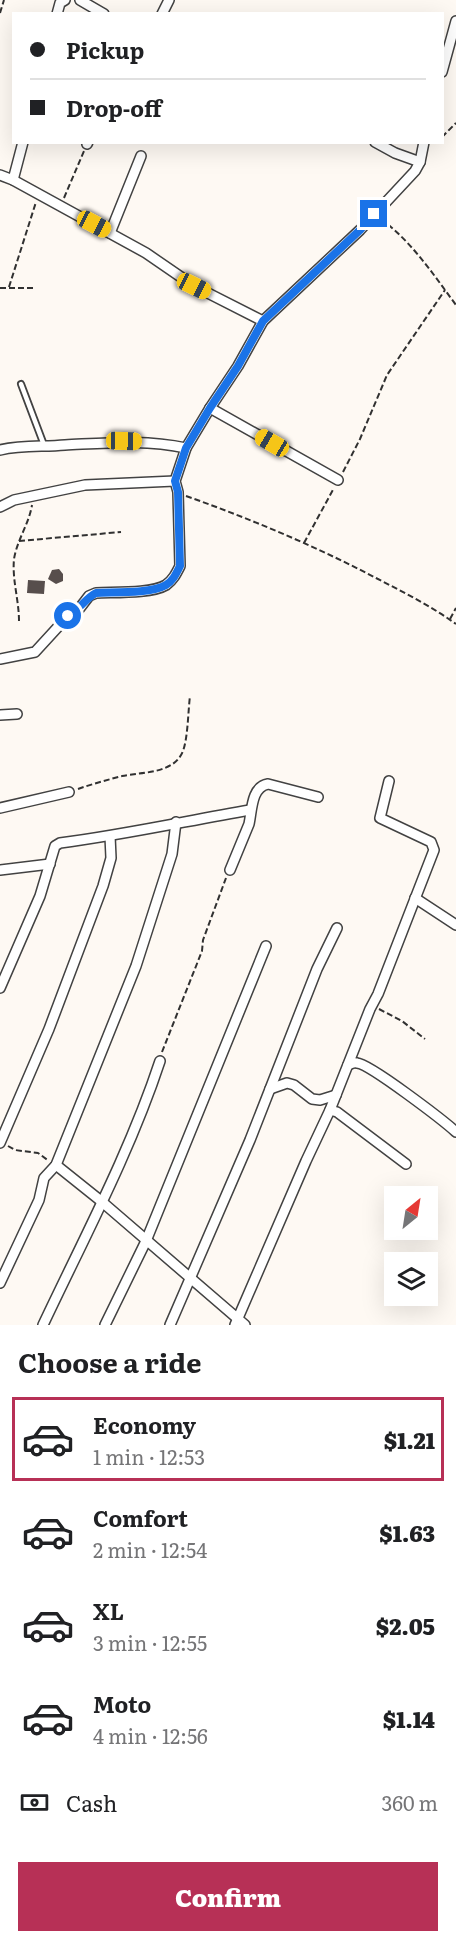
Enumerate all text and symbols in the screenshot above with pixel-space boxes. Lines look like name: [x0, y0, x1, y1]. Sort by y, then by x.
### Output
text: Pickup: [66, 33, 144, 66]
text: Drop-off: [66, 91, 162, 124]
route end: [360, 200, 387, 227]
car: [74, 208, 114, 240]
car: [174, 270, 214, 302]
car: [252, 426, 292, 460]
car: [106, 432, 142, 450]
route start: [54, 602, 81, 629]
north arrow: [384, 1186, 438, 1240]
map controls: [384, 1186, 438, 1306]
button: layers: [384, 1252, 438, 1306]
text: Choose a ride: [18, 1341, 201, 1381]
text: Economy: [93, 1408, 196, 1441]
icon: car: [21, 1412, 75, 1466]
text: $1.21: [384, 1423, 435, 1456]
text: 1 min · 12:53: [93, 1441, 205, 1471]
text: Comfort: [93, 1501, 188, 1534]
icon: car: [21, 1505, 75, 1559]
text: $1.63: [379, 1516, 435, 1549]
text: 2 min · 12:54: [93, 1534, 207, 1564]
text: XL: [93, 1594, 124, 1627]
icon: car: [21, 1598, 75, 1652]
text: $2.05: [376, 1609, 435, 1642]
text: 3 min · 12:55: [93, 1627, 207, 1657]
text: Moto: [93, 1687, 151, 1720]
icon: car: [21, 1691, 75, 1745]
text: $1.14: [383, 1702, 435, 1735]
text: 4 min · 12:56: [93, 1720, 208, 1750]
icon: cash: [18, 1786, 51, 1819]
text: Cash: [66, 1786, 117, 1819]
text: 360 m: [381, 1787, 438, 1817]
button: Confirm: [18, 1862, 438, 1931]

